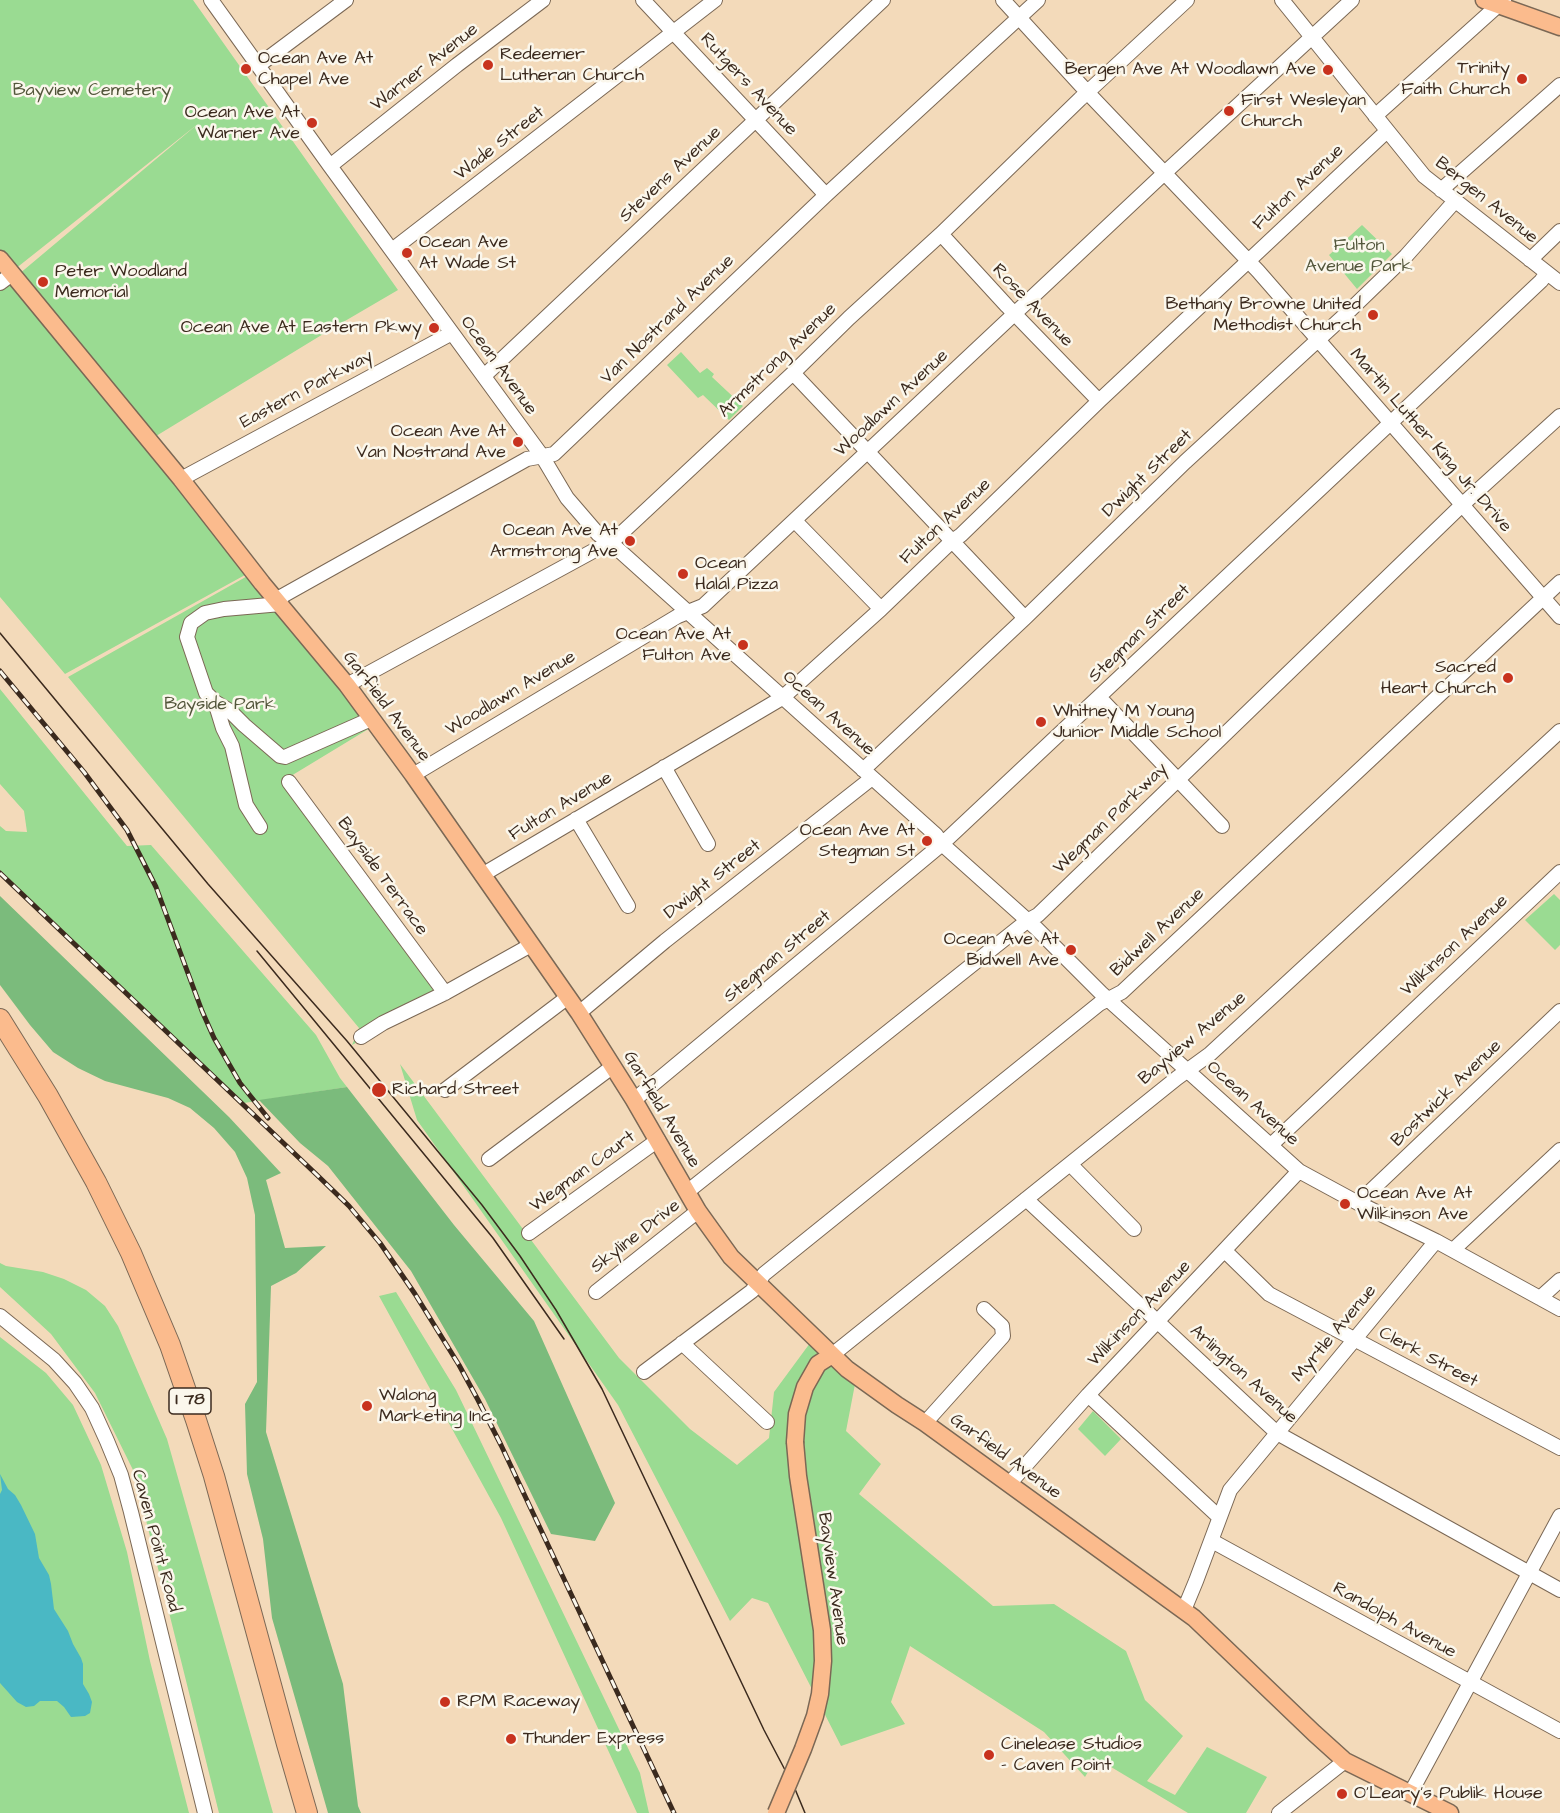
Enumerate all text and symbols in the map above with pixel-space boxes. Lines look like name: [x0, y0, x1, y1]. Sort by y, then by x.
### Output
street label: Warner Avenue: [367, 19, 483, 117]
street label: Rutgers Avenue: [695, 29, 801, 141]
place label: Redeemer Lutheran Church: [500, 44, 644, 86]
place label: Ocean Ave At Chapel Ave: [258, 48, 373, 90]
marker: Redeemer Lutheran Church: [481, 58, 495, 72]
place label: Trinity Faith Church: [1401, 58, 1510, 100]
place label: Bergen Ave At Woodlawn Ave: [1065, 59, 1316, 81]
marker: Ocean Ave At Chapel Ave: [239, 62, 253, 76]
marker: Bergen Ave At Woodlawn Ave: [1321, 63, 1335, 77]
marker: Trinity Faith Church: [1515, 72, 1529, 86]
park label: Bayview Cemetery: [13, 80, 171, 102]
place label: First Wesleyan Church: [1241, 90, 1366, 132]
place label: Ocean Ave At Warner Ave: [185, 102, 300, 144]
street label: Wade Street: [451, 102, 549, 186]
marker: First Wesleyan Church: [1222, 104, 1236, 118]
marker: Ocean Ave At Warner Ave: [305, 116, 319, 130]
street label: Stevens Avenue: [616, 122, 726, 228]
street label: Fulton Avenue: [1249, 140, 1349, 236]
street label: Bergen Avenue: [1430, 153, 1542, 249]
place label: Ocean Ave At Wade St: [419, 232, 516, 274]
park label: Fulton Avenue Park: [1305, 235, 1413, 278]
marker: Ocean Ave At Wade St: [400, 246, 414, 260]
street label: Van Nostrand Avenue: [597, 251, 739, 389]
street label: Rose Avenue: [987, 260, 1077, 352]
place label: Peter Woodland Memorial: [55, 261, 187, 304]
marker: Peter Woodland Memorial: [36, 275, 50, 289]
place label: Bethany Browne United Methodist Church: [1166, 294, 1361, 336]
street label: Armstrong Avenue: [714, 299, 842, 423]
marker: Bethany Browne United Methodist Church: [1366, 308, 1380, 322]
street label: Ocean Avenue: [455, 312, 541, 420]
place label: Ocean Ave At Eastern Pkwy: [181, 317, 422, 339]
marker: Ocean Ave At Eastern Pkwy: [427, 321, 441, 335]
street label: Martin Luther King Jr. Drive: [1344, 345, 1516, 537]
street label: Eastern Parkway: [237, 346, 377, 434]
street label: Woodlawn Avenue: [831, 346, 953, 462]
place label: Ocean Ave At Van Nostrand Ave: [356, 421, 506, 464]
street label: Dwight Street: [1098, 426, 1198, 522]
marker: Ocean Ave At Van Nostrand Ave: [511, 435, 525, 449]
street label: Fulton Avenue: [896, 474, 996, 570]
place label: Ocean Ave At Armstrong Ave: [490, 520, 618, 562]
marker: Ocean Ave At Armstrong Ave: [623, 534, 637, 548]
place label: Ocean Halal Pizza: [695, 553, 778, 596]
marker: Ocean Halal Pizza: [676, 567, 690, 581]
street label: Stegman Street: [1085, 580, 1195, 688]
place label: Ocean Ave At Fulton Ave: [616, 624, 731, 666]
marker: Ocean Ave At Fulton Ave: [736, 638, 750, 652]
street label: Woodlawn Avenue: [442, 647, 580, 741]
street label: Garfield Avenue: [338, 648, 434, 766]
place label: Sacred Heart Church: [1381, 657, 1496, 700]
street label: Ocean Avenue: [777, 667, 879, 761]
marker: Sacred Heart Church: [1501, 671, 1515, 685]
park label: Bayside Park: [164, 694, 276, 716]
place label: Whitney M Young Junior Middle School: [1053, 701, 1221, 744]
marker: Whitney M Young Junior Middle School: [1034, 715, 1048, 729]
street label: Wegman Parkway: [1049, 759, 1173, 879]
street label: Fulton Avenue: [505, 768, 617, 846]
street label: Bayside Terrace: [332, 814, 432, 940]
place label: Ocean Ave At Stegman St: [800, 820, 915, 862]
marker: Ocean Ave At Stegman St: [920, 834, 934, 848]
street label: Dwight Street: [660, 835, 766, 925]
street label: Bidwell Avenue: [1107, 884, 1209, 982]
street label: Wilkinson Avenue: [1397, 891, 1513, 1001]
street label: Stegman Street: [720, 906, 836, 1008]
place label: Ocean Ave At Bidwell Ave: [944, 929, 1059, 972]
marker: Ocean Ave At Bidwell Ave: [1064, 943, 1078, 957]
street label: Bayview Avenue: [1135, 988, 1251, 1090]
street label: Bostwick Avenue: [1387, 1036, 1507, 1152]
street label: Garfield Avenue: [618, 1048, 704, 1172]
street label: Ocean Avenue: [1201, 1057, 1303, 1151]
place label: Richard Street: [392, 1079, 519, 1101]
marker: Richard Street: [370, 1081, 388, 1099]
street label: Wegman Court: [526, 1127, 640, 1217]
place label: Ocean Ave At Wilkinson Ave: [1357, 1183, 1472, 1226]
street label: Skyline Drive: [587, 1195, 685, 1279]
marker: Ocean Ave At Wilkinson Ave: [1338, 1197, 1352, 1211]
street label: Wilkinson Avenue: [1084, 1256, 1196, 1372]
street label: Myrtle Avenue: [1288, 1281, 1382, 1387]
street label: Arlington Avenue: [1185, 1321, 1301, 1429]
street label: Clerk Street: [1375, 1323, 1481, 1393]
place label: Walong Marketing Inc.: [379, 1385, 495, 1428]
road number: I 78: [169, 1388, 211, 1414]
marker: Walong Marketing Inc.: [360, 1399, 374, 1413]
street label: Garfield Avenue: [945, 1409, 1065, 1505]
street label: Caven Point Road: [126, 1468, 184, 1614]
street label: Bayview Avenue: [812, 1511, 852, 1647]
street label: Randolph Avenue: [1329, 1578, 1459, 1664]
place label: RPM Raceway: [457, 1691, 580, 1713]
marker: RPM Raceway: [438, 1695, 452, 1709]
place label: Thunder Express: [523, 1728, 664, 1750]
marker: Thunder Express: [504, 1732, 518, 1746]
place label: Cinelease Studios - Caven Point: [1001, 1734, 1142, 1776]
marker: Cinelease Studios - Caven Point: [982, 1748, 996, 1762]
place label: O'Leary's Publik House: [1354, 1783, 1543, 1805]
marker: O'Leary's Publik House: [1335, 1787, 1349, 1801]

